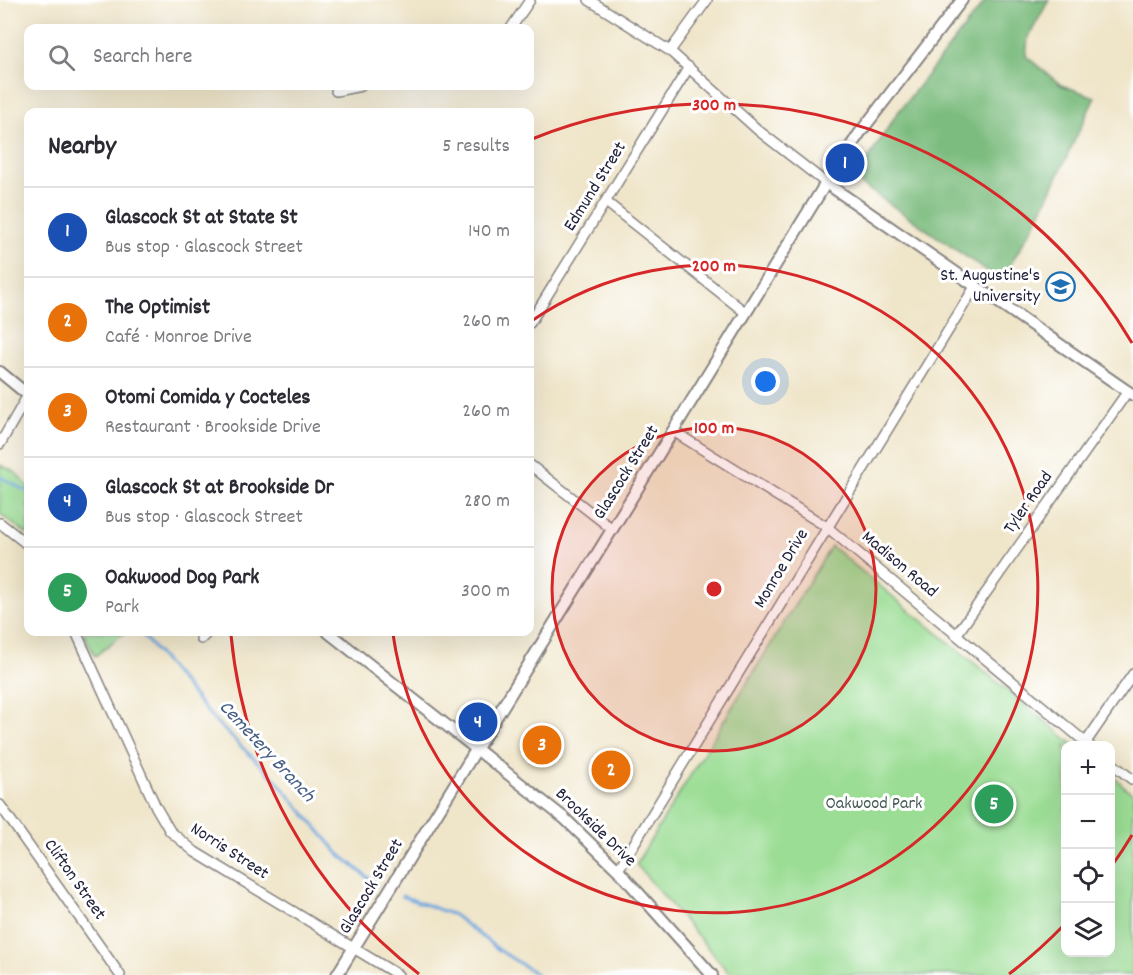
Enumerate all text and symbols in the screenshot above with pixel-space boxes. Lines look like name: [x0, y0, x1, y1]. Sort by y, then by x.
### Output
search box: [24, 24, 534, 90]
icon: search: [45, 41, 78, 74]
text: Search here: [93, 42, 192, 73]
text: 300 m: [692, 94, 736, 119]
text: Nearby: [48, 129, 116, 166]
text: 5 results: [442, 133, 510, 161]
street label: Edmund Street: [559, 137, 634, 237]
pin: 1: [826, 140, 864, 186]
text: Glascock St at State St: [105, 203, 298, 234]
text: 1: [65, 218, 70, 246]
text: 140 m: [468, 218, 510, 246]
text: Bus stop · Glascock Street: [105, 234, 303, 262]
text: 200 m: [692, 255, 736, 280]
place label: St. Augustine's University: [940, 264, 1041, 310]
school or university icon: St. Augustine's University: [1045, 270, 1077, 302]
text: The Optimist: [105, 293, 210, 324]
text: 2: [63, 308, 72, 336]
text: 260 m: [462, 308, 510, 336]
text: Café · Monroe Drive: [105, 324, 252, 352]
your location: [751, 367, 780, 396]
text: Otomi Comida y Cocteles: [105, 383, 311, 414]
text: 3: [63, 398, 72, 426]
text: 260 m: [462, 398, 510, 426]
text: Restaurant · Brookside Drive: [105, 414, 321, 442]
text: 100 m: [694, 417, 734, 442]
street label: Glascock Street: [588, 421, 666, 525]
street label: Tyler Road: [998, 467, 1060, 539]
text: Glascock St at Brookside Dr: [105, 473, 334, 504]
text: 4: [63, 488, 72, 516]
text: 280 m: [464, 488, 510, 516]
text: Bus stop · Glascock Street: [105, 504, 303, 532]
street label: Monroe Drive: [749, 525, 815, 613]
street label: Madison Road: [856, 526, 942, 604]
text: Oakwood Dog Park: [105, 563, 259, 594]
text: 5: [63, 578, 72, 606]
text: 300 m: [461, 578, 510, 606]
centre of rings: [704, 579, 724, 599]
text: Park: [105, 594, 139, 622]
water label: Cemetery Branch: [211, 695, 321, 810]
pin: 4: [458, 700, 498, 744]
pin: 3: [522, 722, 562, 768]
map controls: [1061, 741, 1115, 957]
button: +: [1061, 741, 1115, 795]
pin: 2: [592, 748, 630, 792]
pin: 5: [974, 782, 1014, 826]
street label: Brookside Drive: [549, 783, 641, 873]
park label: Oakwood Park: [825, 792, 923, 817]
button: −: [1061, 795, 1115, 849]
street label: Norris Street: [185, 817, 273, 887]
street label: Clifton Street: [37, 834, 111, 926]
street label: Glascock Street: [334, 834, 410, 939]
button: locate: [1061, 849, 1115, 903]
button: layers: [1061, 903, 1115, 957]

